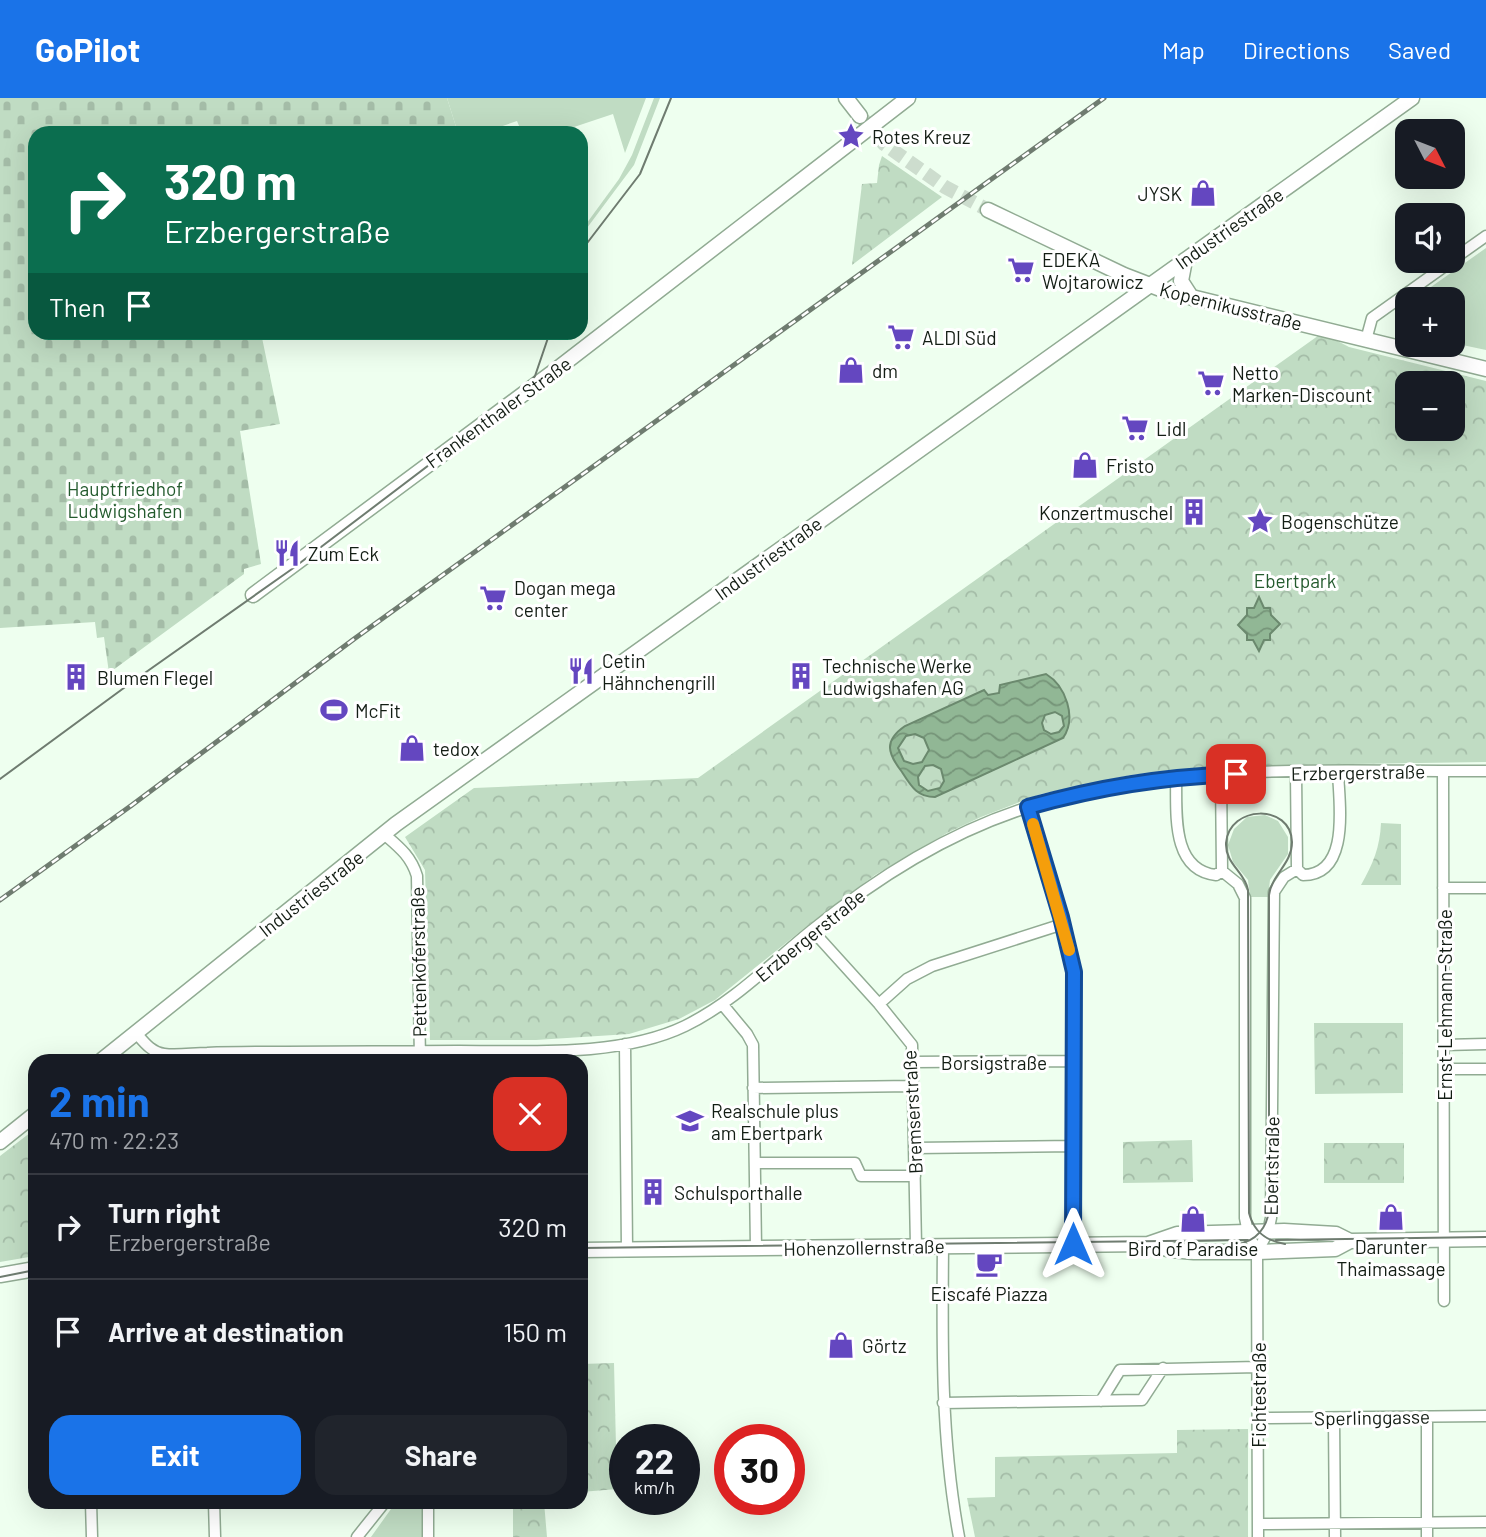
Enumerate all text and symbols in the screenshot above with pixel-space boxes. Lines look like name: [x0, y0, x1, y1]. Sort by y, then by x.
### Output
text: GoPilot: [35, 29, 140, 69]
text: Map: [1162, 35, 1205, 64]
text: Directions: [1243, 35, 1350, 64]
text: Saved: [1388, 35, 1451, 64]
north arrow: [1395, 119, 1465, 189]
map controls: [1395, 119, 1465, 441]
place icon: Rotes Kreuz: [836, 121, 866, 151]
place label: Rotes Kreuz: [872, 125, 971, 148]
text: 320 m: [164, 151, 297, 210]
icon: right: [49, 154, 140, 245]
shop icon: JYSK: [1188, 178, 1218, 208]
place label: JYSK: [1138, 182, 1182, 205]
street label: Industriestraße: [1171, 182, 1287, 274]
button: sound: [1395, 203, 1465, 273]
text: Erzbergerstraße: [164, 211, 390, 249]
place label: EDEKA Wojtarowicz: [1042, 248, 1143, 293]
supermarket icon: EDEKA Wojtarowicz: [1006, 255, 1036, 285]
street label: Kopernikusstraße: [1157, 277, 1305, 335]
icon: arrive: [120, 287, 158, 325]
button: +: [1395, 287, 1465, 357]
text: Then: [49, 291, 106, 322]
supermarket icon: ALDI Süd: [886, 322, 916, 352]
place label: ALDI Süd: [922, 326, 997, 349]
street label: Frankenthaler Straße: [421, 351, 575, 473]
shop icon: dm: [836, 355, 866, 385]
place label: dm: [872, 359, 898, 382]
place label: Netto Marken-Discount: [1232, 361, 1372, 406]
supermarket icon: Netto Marken-Discount: [1196, 368, 1226, 398]
button: −: [1395, 371, 1465, 441]
supermarket icon: Lidl: [1120, 413, 1150, 443]
place label: Lidl: [1156, 417, 1186, 440]
shop icon: Fristo: [1070, 450, 1100, 480]
place label: Fristo: [1106, 454, 1154, 477]
park label: Hauptfriedhof Ludwigshafen: [67, 477, 183, 522]
building icon: Konzertmuschel: [1179, 497, 1209, 527]
place label: Konzertmuschel: [1039, 501, 1173, 524]
place icon: Bogenschütze: [1245, 506, 1275, 536]
place label: Bogenschütze: [1281, 510, 1399, 533]
street label: Industriestraße: [710, 511, 826, 605]
restaurant icon: Zum Eck: [272, 538, 302, 568]
place label: Zum Eck: [308, 542, 379, 565]
park label: Ebertpark: [1254, 569, 1336, 592]
place label: Dogan mega center: [514, 576, 616, 621]
supermarket icon: Dogan mega center: [478, 583, 508, 613]
place label: Cetin Hähnchengrill: [602, 649, 715, 694]
place label: Technische Werke Ludwigshafen AG: [822, 654, 972, 699]
restaurant icon: Cetin Hähnchengrill: [566, 656, 596, 686]
building icon: Technische Werke Ludwigshafen AG: [786, 661, 816, 691]
building icon: Blumen Flegel: [61, 662, 91, 692]
place label: Blumen Flegel: [97, 666, 213, 689]
sports icon: McFit: [319, 695, 349, 725]
place label: McFit: [355, 699, 401, 722]
shop icon: tedox: [397, 733, 427, 763]
place label: tedox: [433, 737, 479, 760]
pin: [1206, 744, 1266, 804]
icon: arrive: [1217, 755, 1255, 793]
street label: Erzbergerstraße: [1291, 759, 1425, 785]
street label: Industriestraße: [254, 845, 368, 941]
street label: Erzbergerstraße: [751, 884, 869, 986]
street label: Pettenkoferstraße: [405, 887, 431, 1037]
street label: Ernst-Lehmann-Straße: [1433, 909, 1456, 1101]
street label: Bremserstraße: [897, 1049, 927, 1175]
street label: Borsigstraße: [941, 1051, 1047, 1074]
text: 2 min: [49, 1075, 150, 1125]
button: close: [493, 1077, 567, 1151]
place label: Realschule plus am Ebertpark: [711, 1099, 839, 1144]
school or university icon: Realschule plus am Ebertpark: [675, 1106, 705, 1136]
street label: Ebertstraße: [1259, 1116, 1283, 1216]
text: 470 m · 22:23: [49, 1126, 179, 1154]
building icon: Schulsporthalle: [638, 1177, 668, 1207]
place label: Schulsporthalle: [674, 1181, 803, 1204]
text: Turn right: [108, 1197, 221, 1228]
shop icon: Darunter Thaimassage: [1376, 1202, 1406, 1232]
shop icon: Bird of Paradise: [1178, 1204, 1208, 1234]
position arrow: [1036, 1207, 1110, 1281]
icon: right: [49, 1208, 87, 1246]
text: 320 m: [498, 1211, 567, 1242]
text: Erzbergerstraße: [108, 1228, 271, 1256]
street label: Hohenzollernstraße: [783, 1234, 945, 1260]
place label: Darunter Thaimassage: [1336, 1235, 1446, 1280]
place label: Bird of Paradise: [1128, 1237, 1258, 1260]
cafe icon: Eiscafé Piazza: [974, 1249, 1004, 1279]
place label: Eiscafé Piazza: [930, 1282, 1048, 1305]
icon: arrive: [49, 1313, 87, 1351]
text: Arrive at destination: [108, 1316, 344, 1347]
text: 150 m: [503, 1316, 567, 1347]
shop icon: Görtz: [826, 1330, 856, 1360]
place label: Görtz: [862, 1334, 906, 1357]
street label: Fichtestraße: [1247, 1342, 1270, 1448]
street label: Sperlinggasse: [1314, 1404, 1430, 1430]
button: Exit: [49, 1415, 301, 1495]
button: Share: [315, 1415, 567, 1495]
speed limit sign: 30: [714, 1424, 805, 1515]
text: 22: [635, 1439, 674, 1481]
text: km/h: [634, 1476, 675, 1498]

